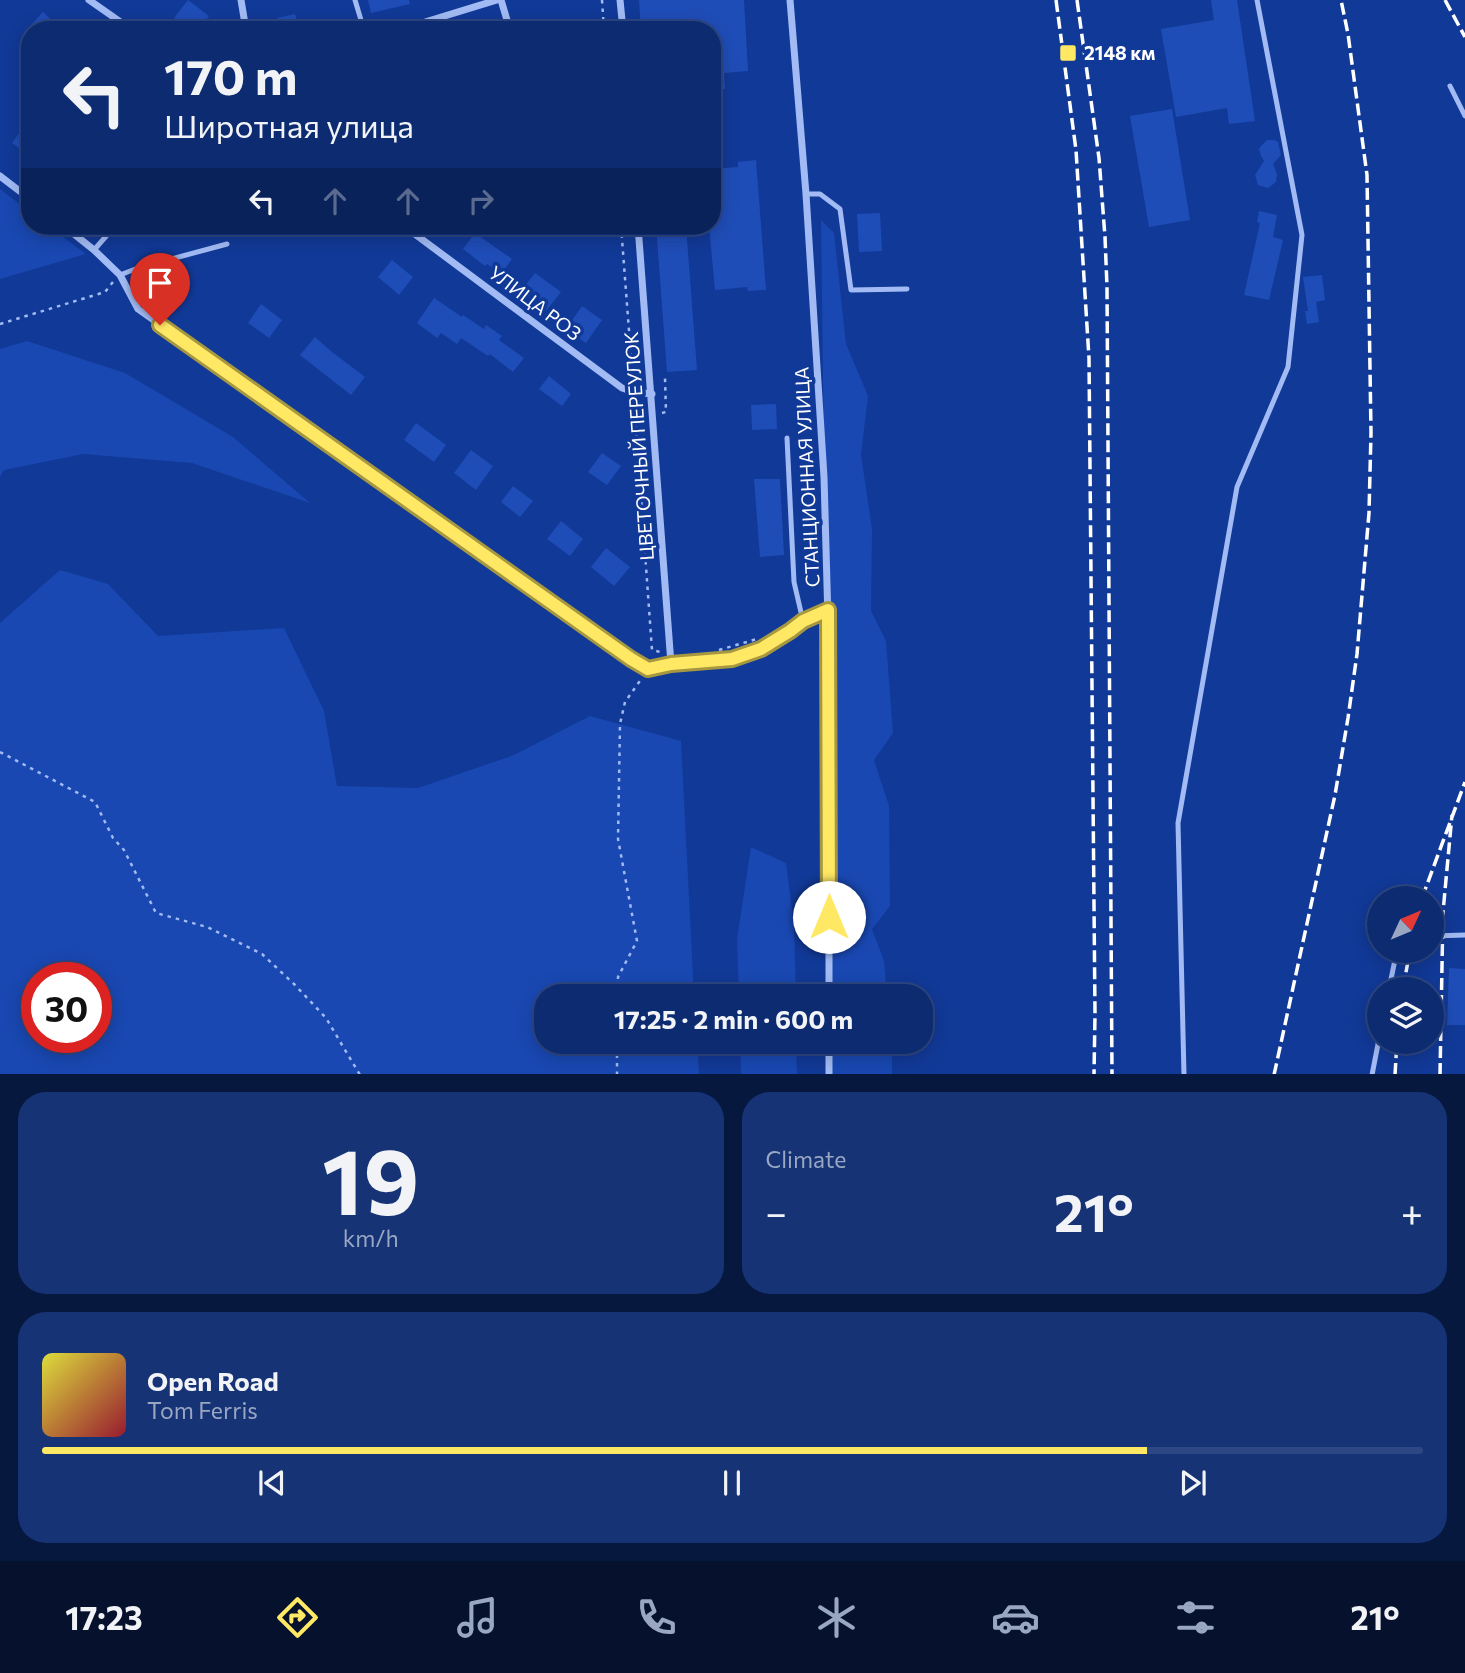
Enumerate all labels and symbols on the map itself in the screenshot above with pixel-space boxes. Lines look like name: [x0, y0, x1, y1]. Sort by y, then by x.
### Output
place label: 2148 км: [1084, 41, 1155, 64]
marker: 2148 км: [1058, 43, 1078, 63]
pin: [130, 253, 190, 325]
street label: УЛИЦА РОЗ: [485, 261, 586, 345]
street label: ЦВЕТОЧНЫЙ ПЕРЕУЛОК: [619, 331, 658, 561]
street label: СТАНЦИОННАЯ УЛИЦА: [789, 366, 824, 588]
position arrow: [792, 880, 866, 954]
north arrow: [1367, 886, 1444, 962]
speed limit sign: 30: [21, 962, 112, 1053]

